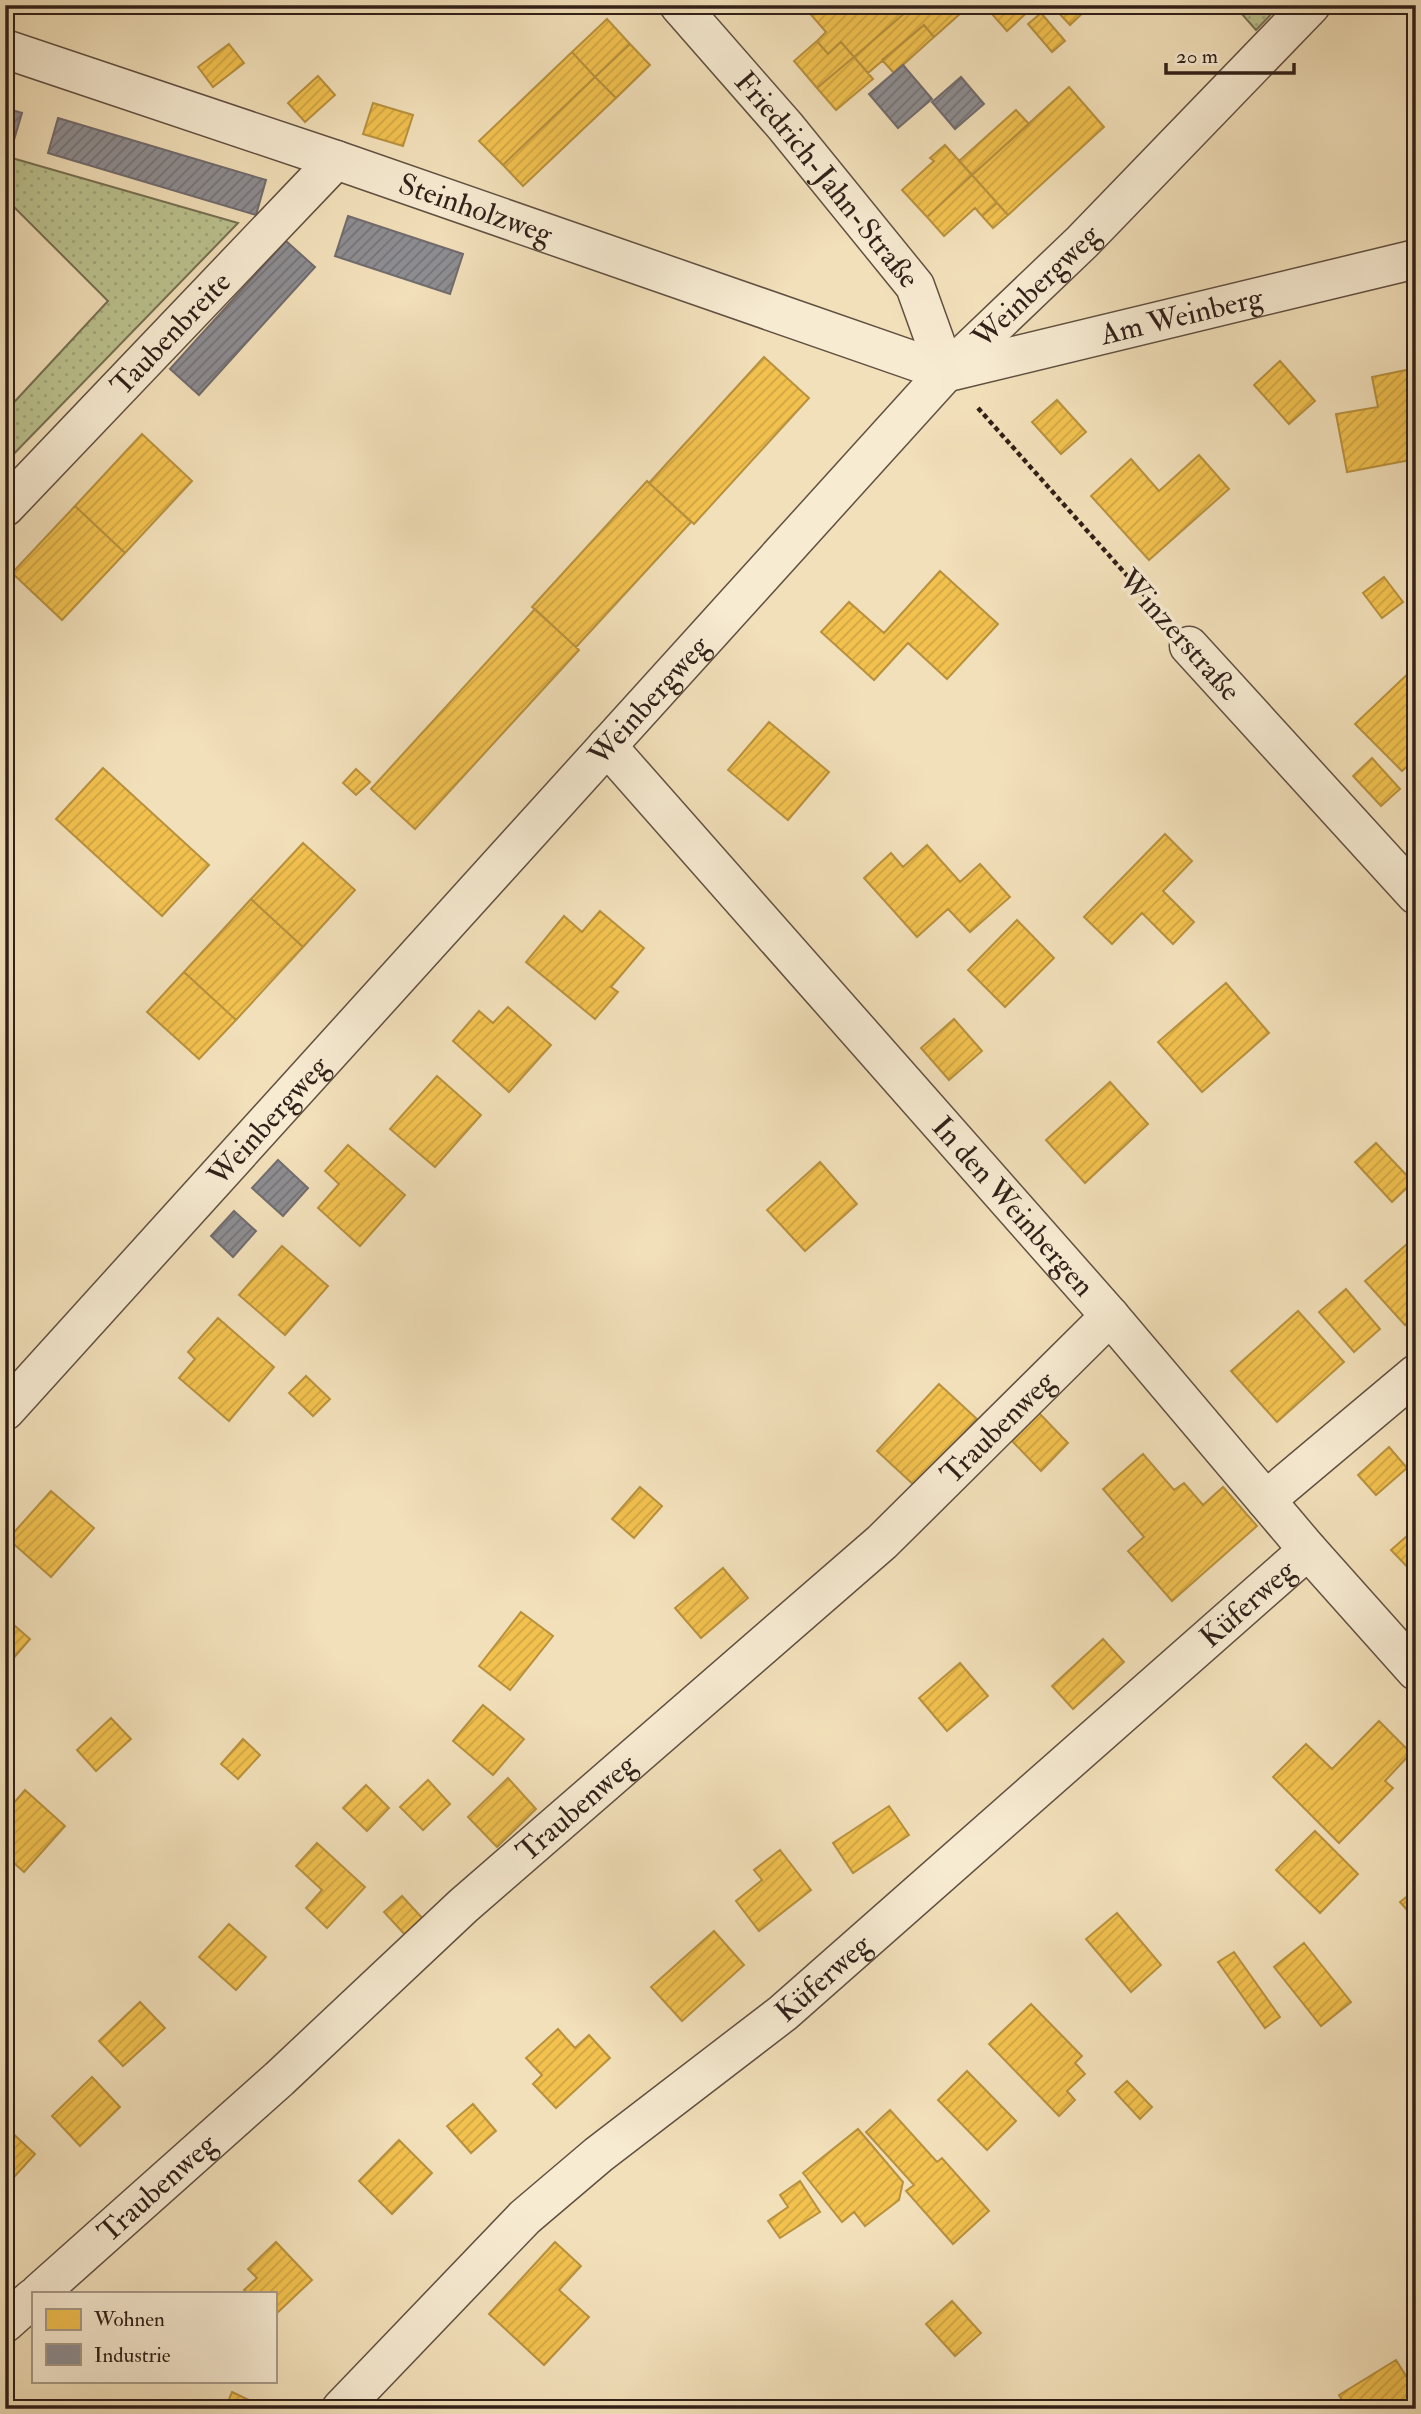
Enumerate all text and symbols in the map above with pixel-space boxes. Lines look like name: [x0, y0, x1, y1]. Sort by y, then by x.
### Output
scale bar: [1166, 32, 1293, 76]
text: 20 m: [1176, 43, 1218, 70]
street label: Friedrich-Jahn-Straße: [727, 64, 927, 296]
street label: Steinholzweg: [394, 165, 558, 253]
street label: Weinbergweg: [964, 216, 1109, 357]
street label: Taubenbreite: [103, 264, 239, 403]
street label: Am Weinberg: [1096, 278, 1267, 354]
street label: Winzerstraße: [1110, 561, 1248, 709]
street label: Weinbergweg: [580, 627, 718, 774]
street label: Weinbergweg: [200, 1047, 338, 1194]
street label: In den Weinbergen: [924, 1109, 1102, 1304]
street label: Traubenweg: [933, 1362, 1064, 1492]
street label: Küferweg: [1192, 1551, 1304, 1656]
street label: Traubenweg: [509, 1745, 645, 1870]
street label: Küferweg: [768, 1926, 879, 2030]
street label: Traubenweg: [90, 2125, 225, 2251]
legend: [32, 2292, 276, 2382]
text: Wohnen: [93, 2306, 165, 2333]
text: Industrie: [94, 2342, 171, 2369]

